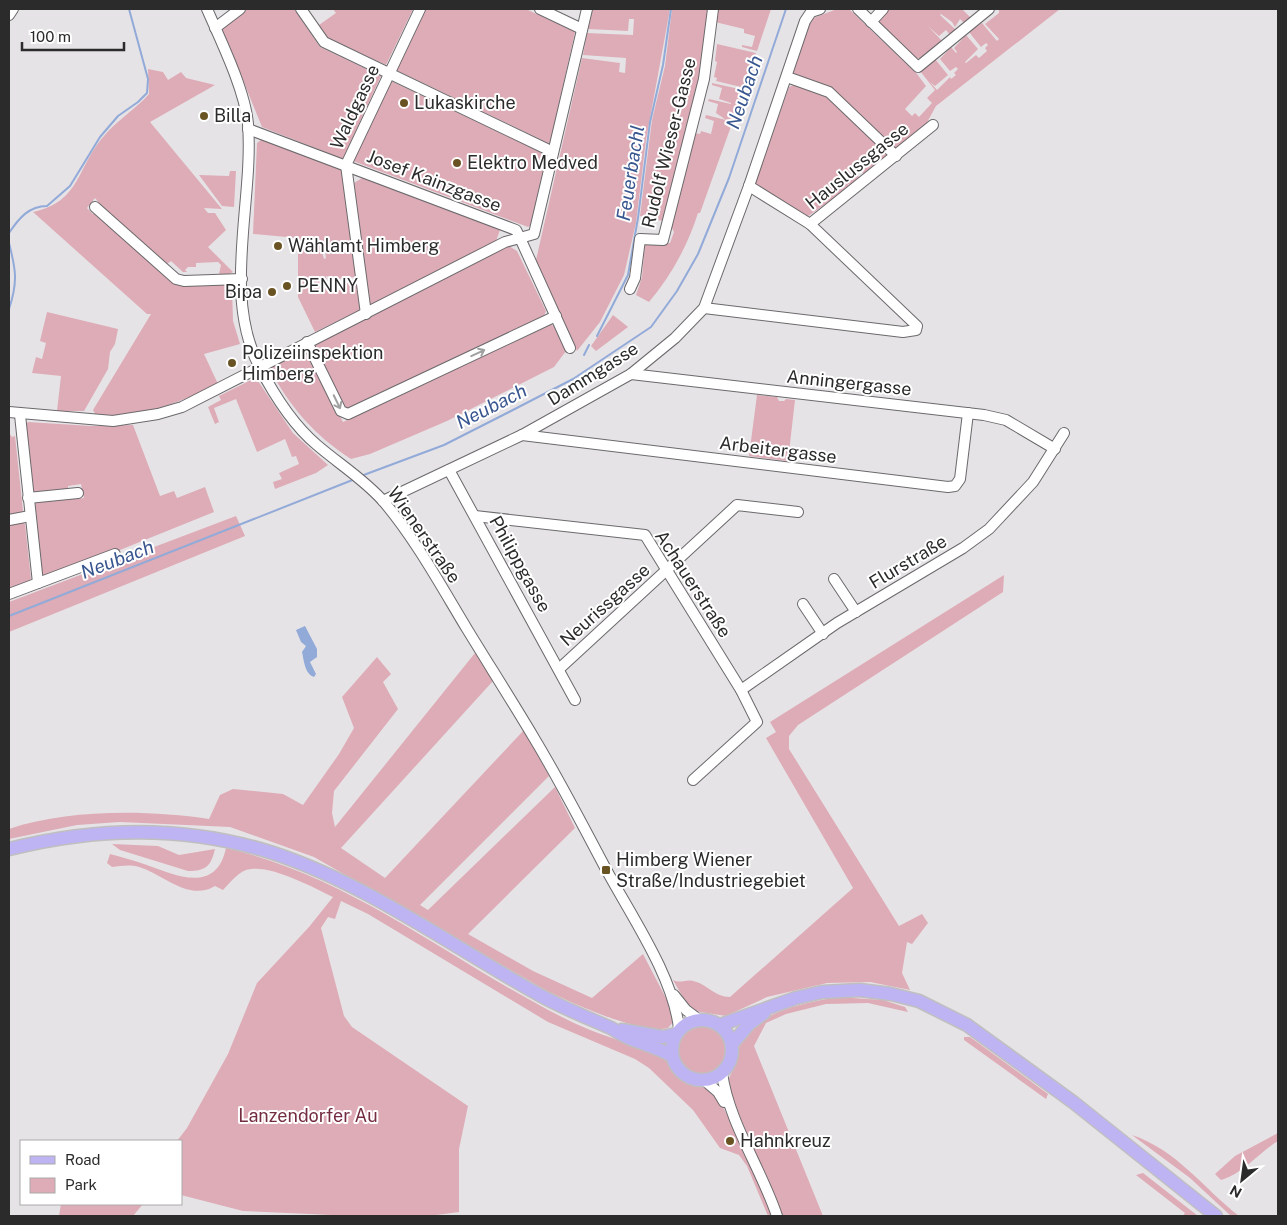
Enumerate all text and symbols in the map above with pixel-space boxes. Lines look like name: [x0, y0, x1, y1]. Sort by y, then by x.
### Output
scale bar: [22, 20, 125, 52]
text: 100 m: [30, 28, 71, 45]
water label: Neubach: [721, 52, 767, 132]
street label: Rudolf Wieser-Gasse: [637, 55, 700, 230]
street label: Waldgasse: [326, 61, 383, 153]
place label: Lukaskirche: [414, 92, 516, 113]
marker: Lukaskirche: [398, 97, 410, 109]
place label: Billa: [214, 105, 251, 126]
marker: Billa: [198, 110, 210, 122]
street label: Hauslussgasse: [801, 118, 912, 213]
water label: Feuerbachl: [612, 124, 648, 222]
street label: Josef Kainzgasse: [364, 145, 504, 216]
place label: Elektro Medved: [467, 152, 598, 173]
marker: Elektro Medved: [451, 157, 463, 169]
place label: Wählamt Himberg: [288, 235, 439, 256]
marker: Wählamt Himberg: [272, 240, 284, 252]
place label: PENNY: [297, 275, 358, 296]
marker: PENNY: [281, 280, 293, 292]
place label: Bipa: [225, 281, 262, 302]
marker: Bipa: [266, 286, 278, 298]
street label: Dammgasse: [544, 337, 642, 410]
place label: Polizeiinspektion Himberg: [242, 342, 383, 384]
one-way arrow: [470, 347, 485, 357]
marker: Polizeiinspektion Himberg: [226, 357, 238, 369]
street label: Anningergasse: [786, 365, 913, 400]
water label: Neubach: [452, 379, 530, 433]
one-way arrow: [333, 394, 342, 409]
street label: Arbeitergasse: [718, 432, 838, 467]
street label: Wienerstraße: [383, 483, 465, 587]
street label: Philippgasse: [485, 512, 556, 616]
street label: Achauerstraße: [651, 526, 736, 641]
street label: Flurstraße: [865, 530, 950, 593]
water label: Neubach: [77, 535, 157, 583]
street label: Neurissgasse: [556, 559, 654, 650]
place label: Himberg Wiener Straße/Industriegebiet: [616, 849, 806, 891]
marker: Himberg Wiener Straße/Industriegebiet: [600, 864, 612, 876]
park label: Lanzendorfer Au: [238, 1105, 378, 1126]
place label: Hahnkreuz: [740, 1130, 831, 1151]
marker: Hahnkreuz: [724, 1135, 736, 1147]
legend: [20, 1140, 182, 1205]
text: Road: [65, 1151, 101, 1168]
north arrow: [1217, 1155, 1267, 1205]
text: Park: [65, 1176, 97, 1193]
text: N: [1227, 1182, 1244, 1201]

